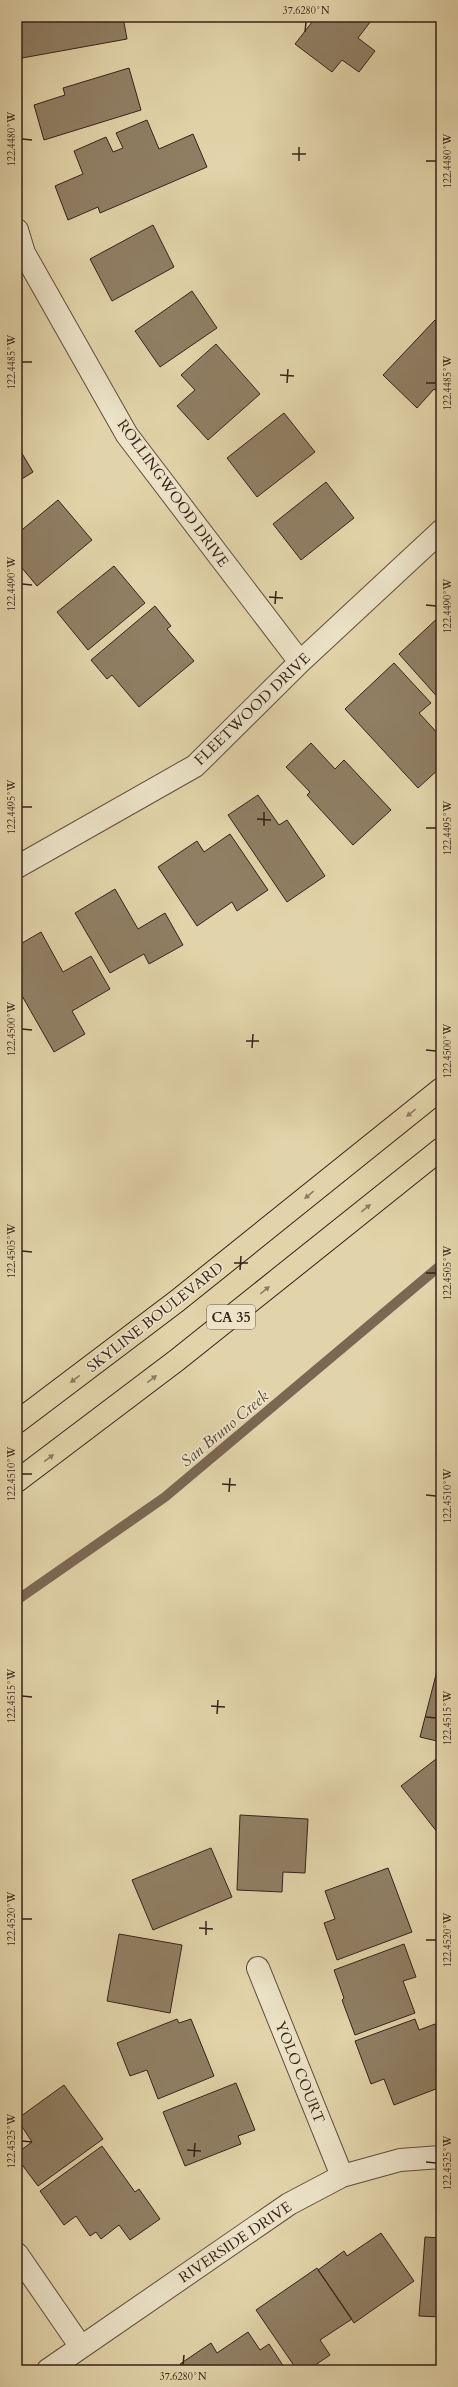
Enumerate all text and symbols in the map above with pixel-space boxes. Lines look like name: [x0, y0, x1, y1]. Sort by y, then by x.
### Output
text: 37.6280°N: [283, 4, 330, 18]
text: 122.4480°W: [5, 111, 19, 166]
text: 122.4480°W: [441, 133, 455, 188]
text: 122.4485°W: [5, 334, 19, 389]
text: 122.4485°W: [441, 355, 455, 410]
street label: ROLLINGWOOD DRIVE: [113, 415, 233, 571]
text: 122.4490°W: [5, 556, 19, 611]
text: 122.4490°W: [441, 578, 455, 633]
street label: FLEETWOOD DRIVE: [190, 648, 314, 770]
text: 122.4495°W: [5, 779, 19, 834]
text: 122.4495°W: [441, 800, 455, 855]
text: 122.4500°W: [5, 1001, 19, 1056]
text: 122.4500°W: [441, 1023, 455, 1078]
one-way arrow: [405, 1109, 416, 1118]
one-way arrow: [304, 1191, 315, 1199]
one-way arrow: [361, 1204, 372, 1213]
text: 122.4505°W: [5, 1223, 19, 1278]
text: 122.4505°W: [441, 1245, 455, 1300]
street label: SKYLINE BOULEVARD: [83, 1257, 227, 1377]
one-way arrow: [259, 1285, 270, 1294]
road number: CA 35: [207, 1305, 255, 1329]
one-way arrow: [70, 1375, 81, 1384]
one-way arrow: [147, 1375, 158, 1383]
water label: San Bruno Creek: [176, 1385, 273, 1472]
text: 122.4510°W: [5, 1446, 19, 1501]
one-way arrow: [43, 1454, 54, 1462]
text: 122.4510°W: [441, 1468, 455, 1523]
text: 122.4515°W: [5, 1668, 19, 1723]
text: 122.4515°W: [441, 1690, 455, 1745]
text: 122.4520°W: [5, 1891, 19, 1946]
text: 122.4520°W: [441, 1912, 455, 1967]
street label: YOLO COURT: [270, 2018, 330, 2126]
text: 122.4525°W: [5, 2113, 19, 2168]
text: 122.4525°W: [441, 2135, 455, 2190]
street label: RIVERSIDE DRIVE: [175, 2197, 295, 2287]
text: 37.6280°N: [160, 2370, 207, 2384]

